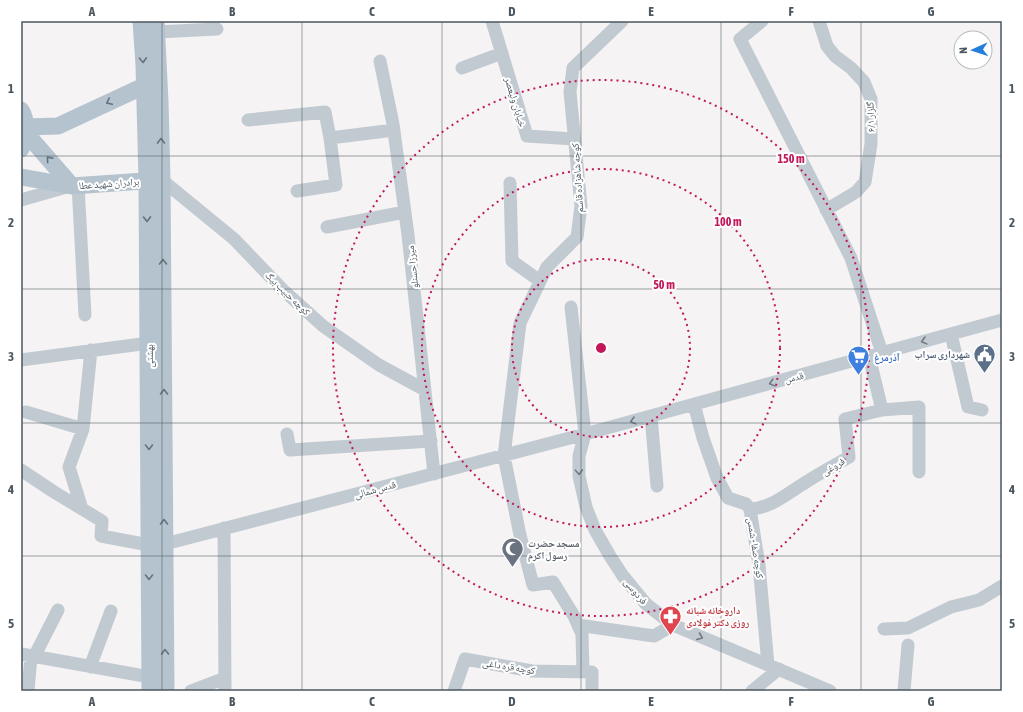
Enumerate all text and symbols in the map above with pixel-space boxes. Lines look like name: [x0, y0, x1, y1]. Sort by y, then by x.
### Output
text: A: [88, 4, 96, 19]
text: B: [229, 4, 236, 19]
text: C: [369, 4, 375, 19]
text: D: [508, 4, 516, 19]
text: E: [648, 4, 654, 19]
text: F: [788, 4, 794, 19]
text: G: [928, 4, 935, 19]
north arrow: [953, 30, 993, 70]
text: N: [957, 47, 969, 54]
one-way arrow: [139, 57, 148, 63]
street label: خیابان ولیعصر: [502, 75, 528, 129]
text: 1: [8, 81, 14, 96]
text: 1: [1009, 81, 1015, 96]
one-way arrow: [105, 97, 113, 105]
street label: گلزار ۶/۱: [864, 101, 877, 132]
one-way arrow: [157, 138, 166, 144]
street label: کوچه شاهزاده قاسم: [570, 143, 587, 213]
text: 150 m: [777, 152, 805, 166]
one-way arrow: [46, 156, 53, 164]
street label: برادران شهید عطا: [78, 176, 140, 192]
text: 2: [8, 215, 14, 230]
text: 100 m: [714, 215, 742, 229]
text: 2: [1009, 215, 1015, 230]
one-way arrow: [143, 216, 151, 222]
street label: میرزا حسنلو: [405, 245, 420, 289]
one-way arrow: [159, 259, 167, 265]
street label: کوچه حبیب بیگ: [263, 269, 312, 318]
text: 50 m: [653, 278, 675, 292]
one-way arrow: [921, 336, 928, 345]
centre of rings: [594, 341, 608, 355]
public building icon: شهرداری سراب: [972, 341, 998, 374]
street label: بهشتی: [144, 344, 156, 368]
supermarket icon: آذرمرغ: [845, 344, 871, 377]
text: 3: [8, 349, 14, 364]
place label: شهرداری سراب: [915, 349, 970, 361]
text: 3: [1009, 349, 1015, 364]
place label: آذرمرغ: [874, 352, 900, 365]
street label: قدس: [783, 370, 805, 386]
one-way arrow: [768, 378, 775, 387]
one-way arrow: [160, 389, 168, 395]
one-way arrow: [630, 416, 637, 425]
one-way arrow: [145, 444, 153, 450]
street label: فروغی: [820, 455, 847, 478]
one-way arrow: [575, 469, 584, 476]
street label: قدس شمالی: [353, 479, 397, 501]
text: 4: [7, 482, 14, 497]
text: 4: [1008, 482, 1015, 497]
street label: کوچه صفا - شمس: [744, 517, 766, 579]
one-way arrow: [160, 519, 168, 525]
mosque icon: مسجد حضرت رسول اکرم: [500, 536, 526, 569]
place label: مسجد حضرت رسول اکرم: [528, 538, 580, 562]
one-way arrow: [145, 574, 153, 580]
street label: فردوسی: [621, 576, 650, 607]
pharmacy icon: داروخانه شبانه روزی دکتر فولادی: [657, 603, 683, 636]
place label: داروخانه شبانه روزی دکتر فولادی: [686, 605, 749, 629]
text: 5: [8, 616, 14, 631]
text: 5: [1009, 616, 1015, 631]
one-way arrow: [697, 632, 704, 640]
one-way arrow: [161, 649, 169, 655]
street label: کوچه قره داغی: [482, 657, 536, 677]
text: A: [88, 694, 96, 709]
text: B: [229, 694, 236, 709]
text: C: [369, 694, 375, 709]
text: D: [508, 694, 516, 709]
text: E: [648, 694, 654, 709]
text: F: [788, 694, 794, 709]
text: G: [928, 694, 935, 709]

